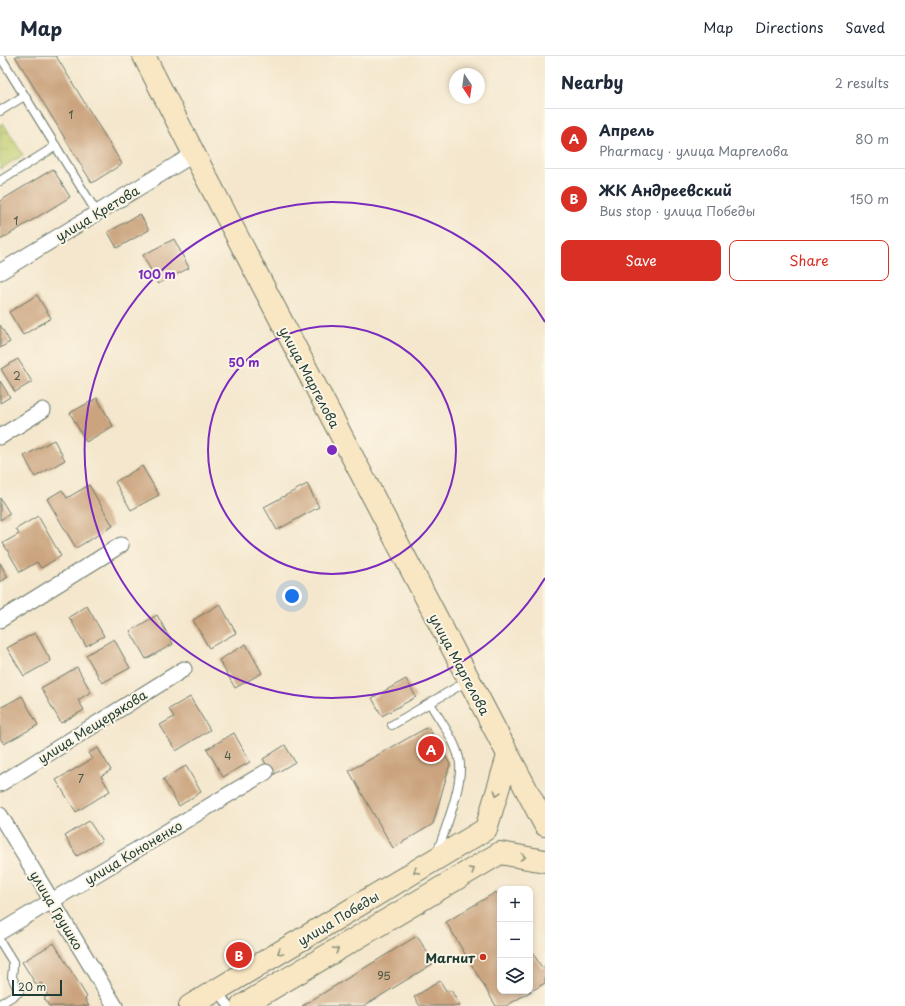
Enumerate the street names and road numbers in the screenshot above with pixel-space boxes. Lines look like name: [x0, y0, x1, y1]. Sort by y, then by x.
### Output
street label: улица Кретова: [52, 180, 143, 246]
street label: улица Маргелова: [275, 323, 345, 432]
street label: улица Маргелова: [425, 610, 495, 719]
street label: улица Мещерякова: [34, 684, 151, 767]
street label: улица Кононенко: [81, 815, 185, 889]
street label: улица Грушко: [26, 867, 88, 953]
street label: улица Победы: [294, 886, 382, 950]

